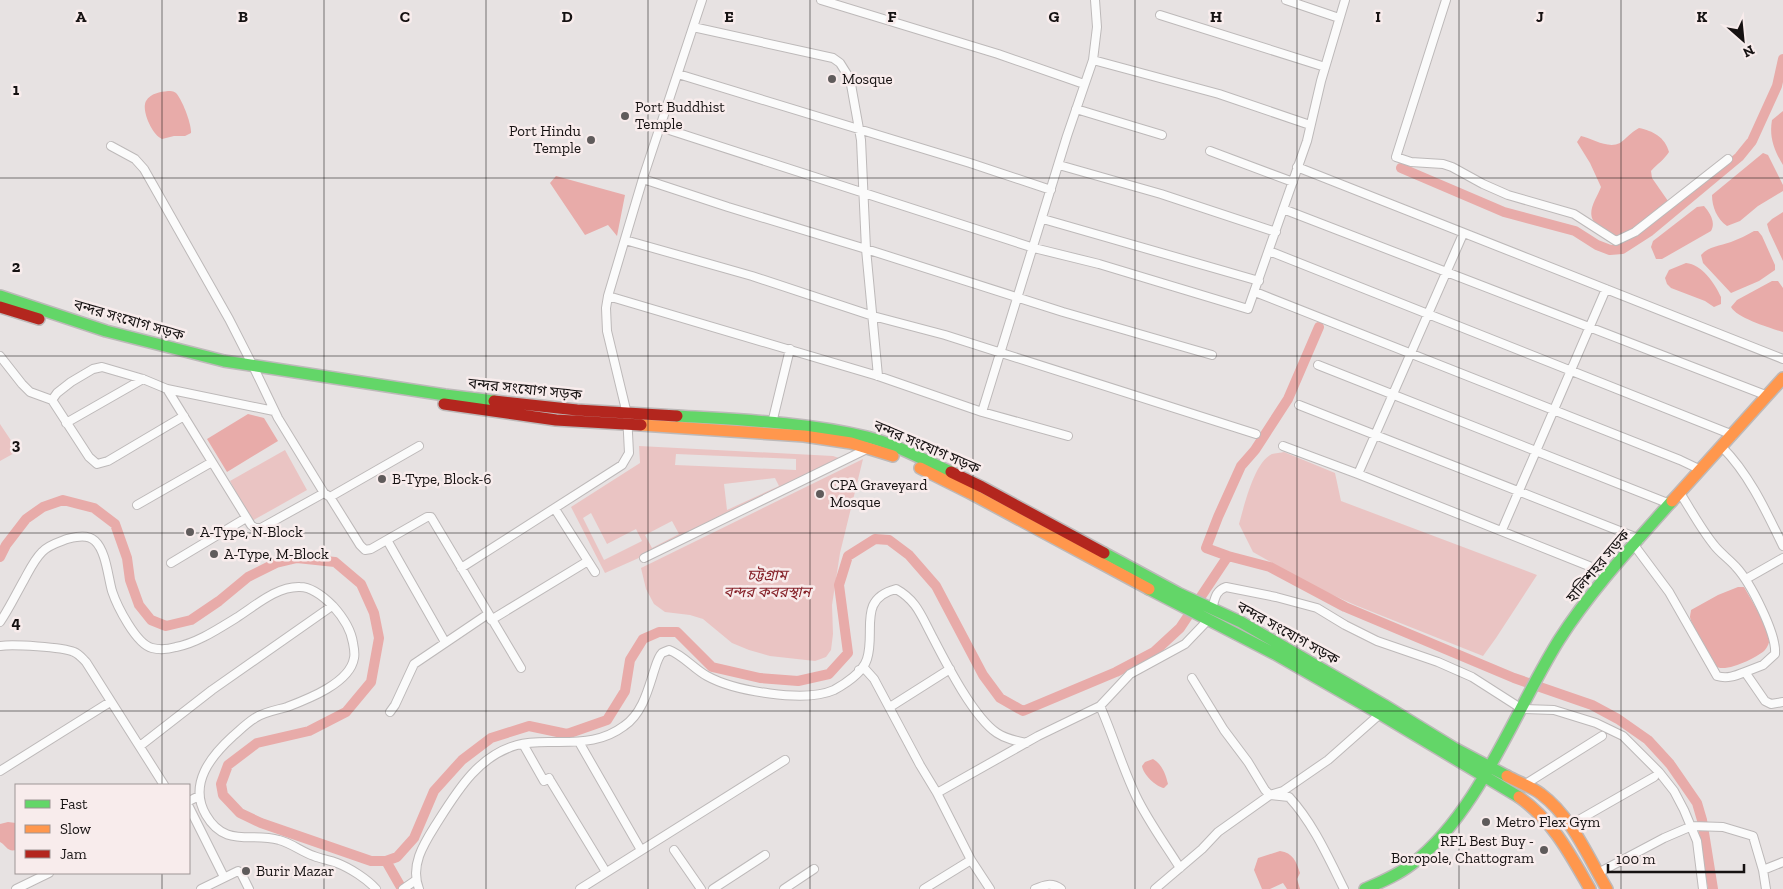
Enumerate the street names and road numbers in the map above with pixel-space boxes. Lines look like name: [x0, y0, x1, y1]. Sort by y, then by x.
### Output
street label: বন্দর সংযোগ সড়ক: [71, 295, 187, 345]
street label: বন্দর সংযোগ সড়ক: [466, 374, 584, 404]
street label: বন্দর সংযোগ সড়ক: [870, 416, 984, 478]
street label: হালিশহর সড়ক: [1562, 525, 1634, 607]
street label: বন্দর সংযোগ সড়ক: [1233, 597, 1343, 669]

